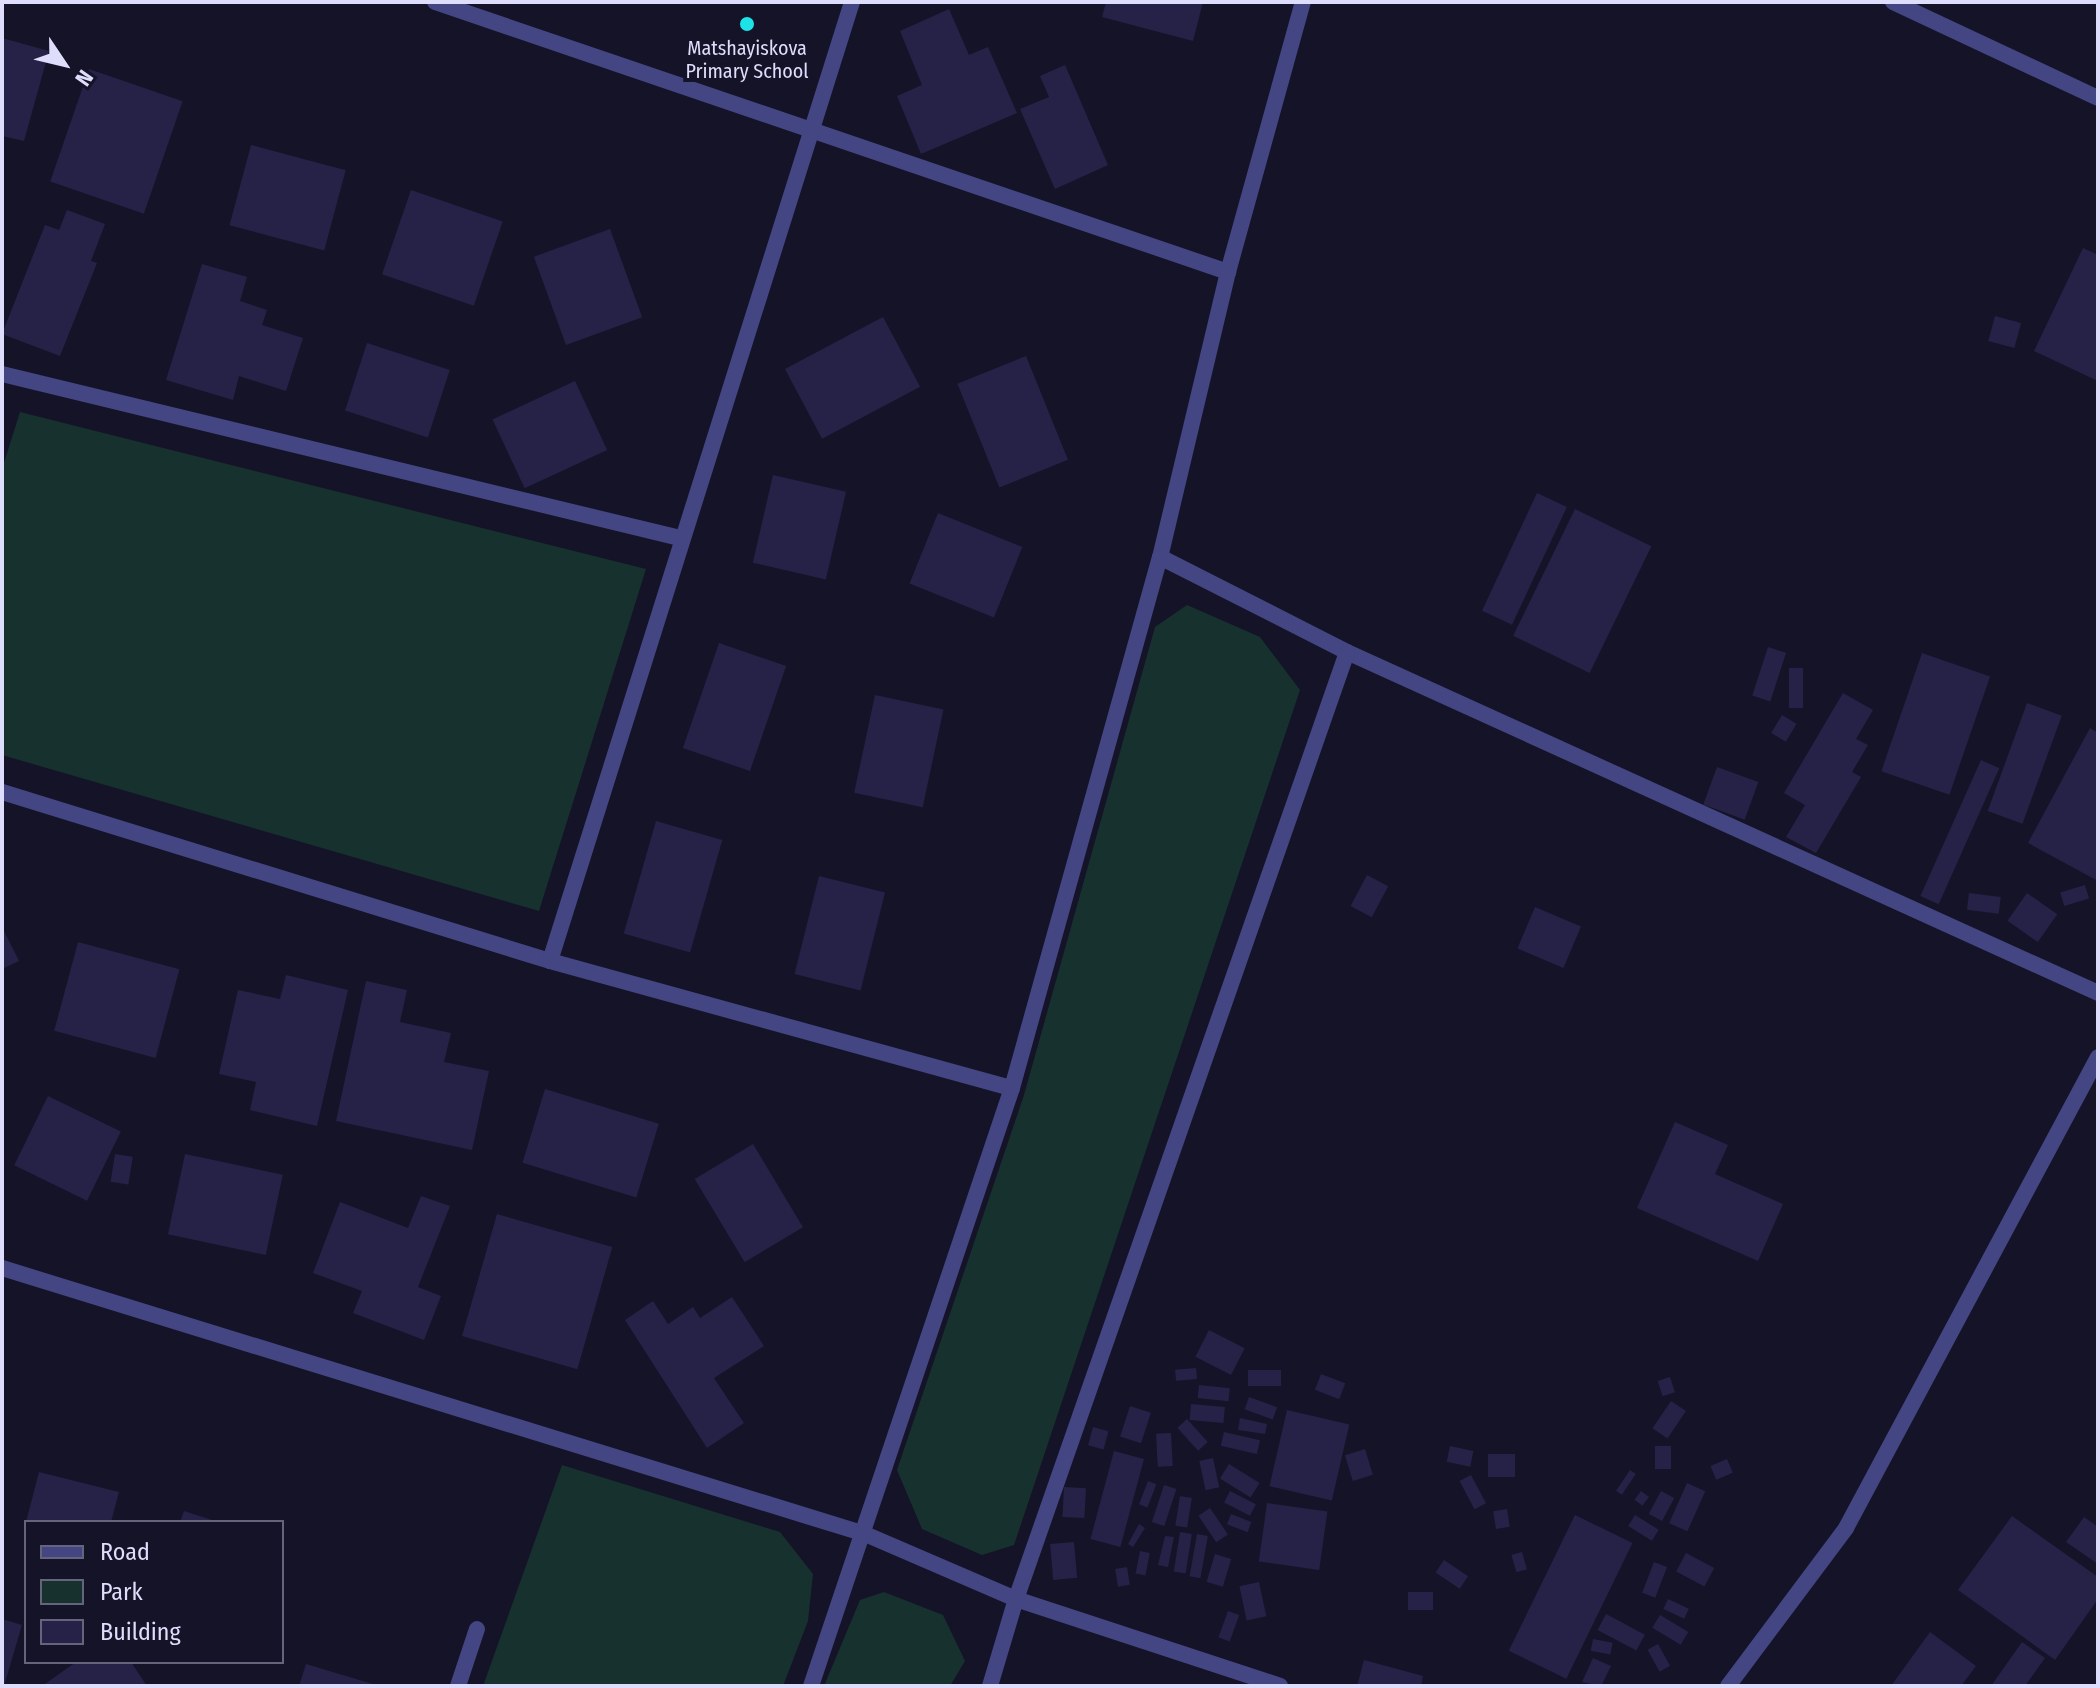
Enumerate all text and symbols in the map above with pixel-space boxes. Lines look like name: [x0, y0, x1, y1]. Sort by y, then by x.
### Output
marker: Matshayiskova Primary School: [738, 15, 756, 33]
north arrow: [24, 24, 104, 104]
place label: Matshayiskova Primary School: [685, 36, 809, 83]
text: N: [69, 65, 99, 91]
legend: [24, 1520, 284, 1664]
text: Road: [100, 1538, 150, 1566]
text: Park: [100, 1578, 143, 1606]
text: Building: [100, 1618, 181, 1646]

